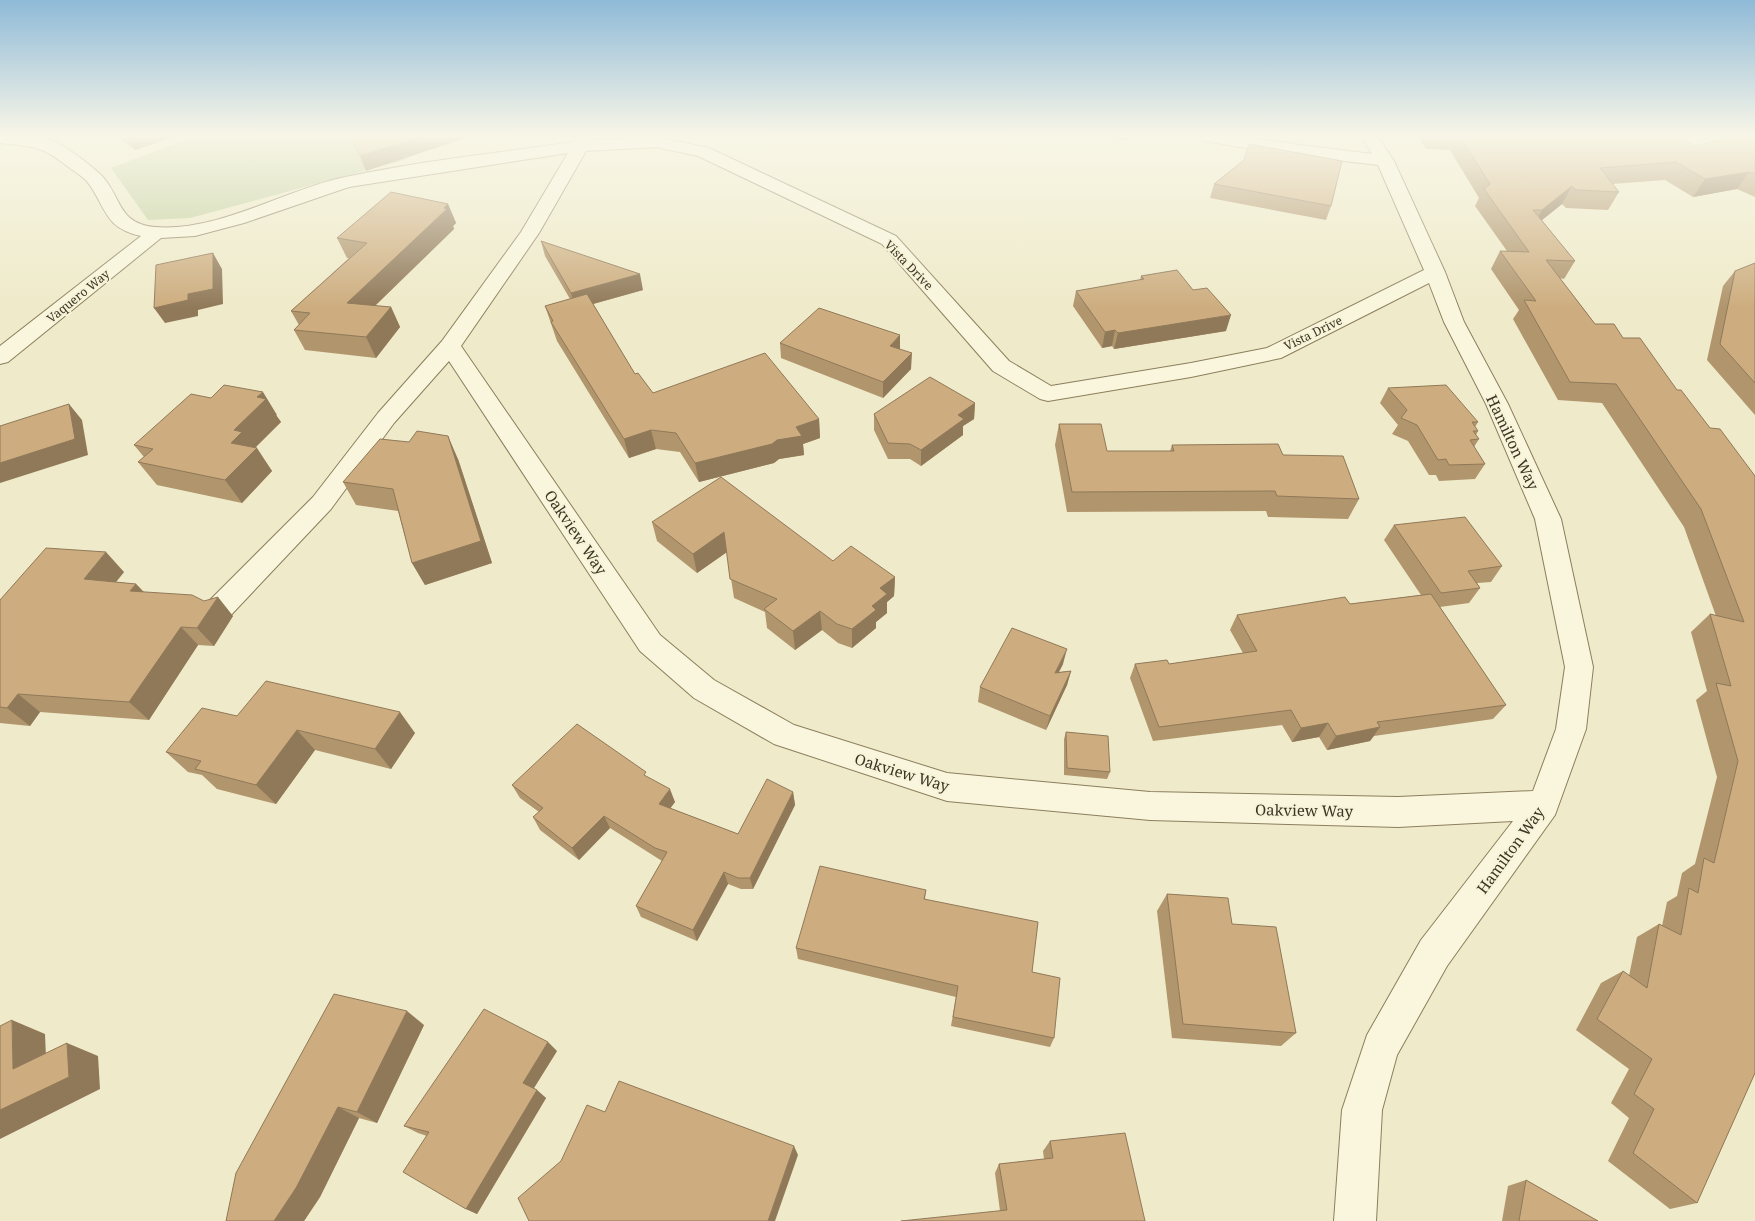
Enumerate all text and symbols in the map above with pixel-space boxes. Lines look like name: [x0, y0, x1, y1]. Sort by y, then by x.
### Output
street label: Vista Drive: [881, 236, 937, 294]
street label: Vaquero Way: [43, 265, 113, 327]
street label: Vista Drive: [1281, 312, 1345, 354]
street label: Hamilton Way: [1482, 391, 1544, 493]
street label: Oakview Way: [540, 486, 612, 579]
street label: Oakview Way: [852, 748, 952, 796]
street label: Oakview Way: [1255, 799, 1354, 821]
street label: Hamilton Way: [1472, 802, 1549, 897]

